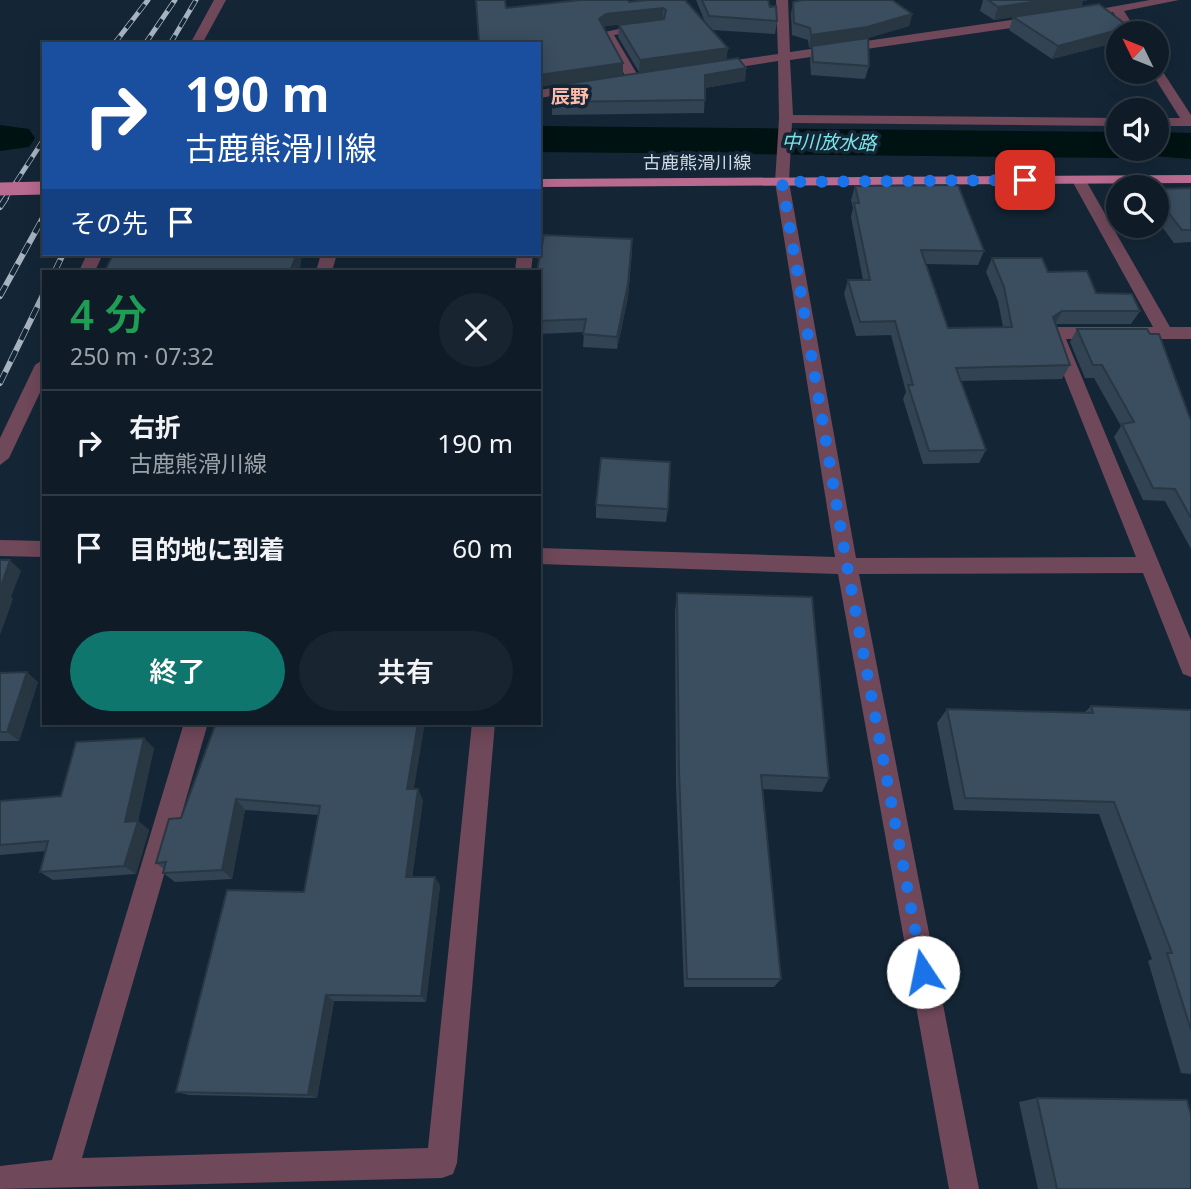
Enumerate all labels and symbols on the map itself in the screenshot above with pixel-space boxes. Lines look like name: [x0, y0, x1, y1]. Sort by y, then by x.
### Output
north arrow: [1106, 21, 1169, 84]
district label: 辰野: [551, 83, 589, 109]
water label: 中川放水路: [781, 128, 879, 156]
street label: 古鹿熊滑川線: [643, 150, 751, 174]
pin: [995, 150, 1055, 210]
position arrow: [886, 935, 960, 1009]

